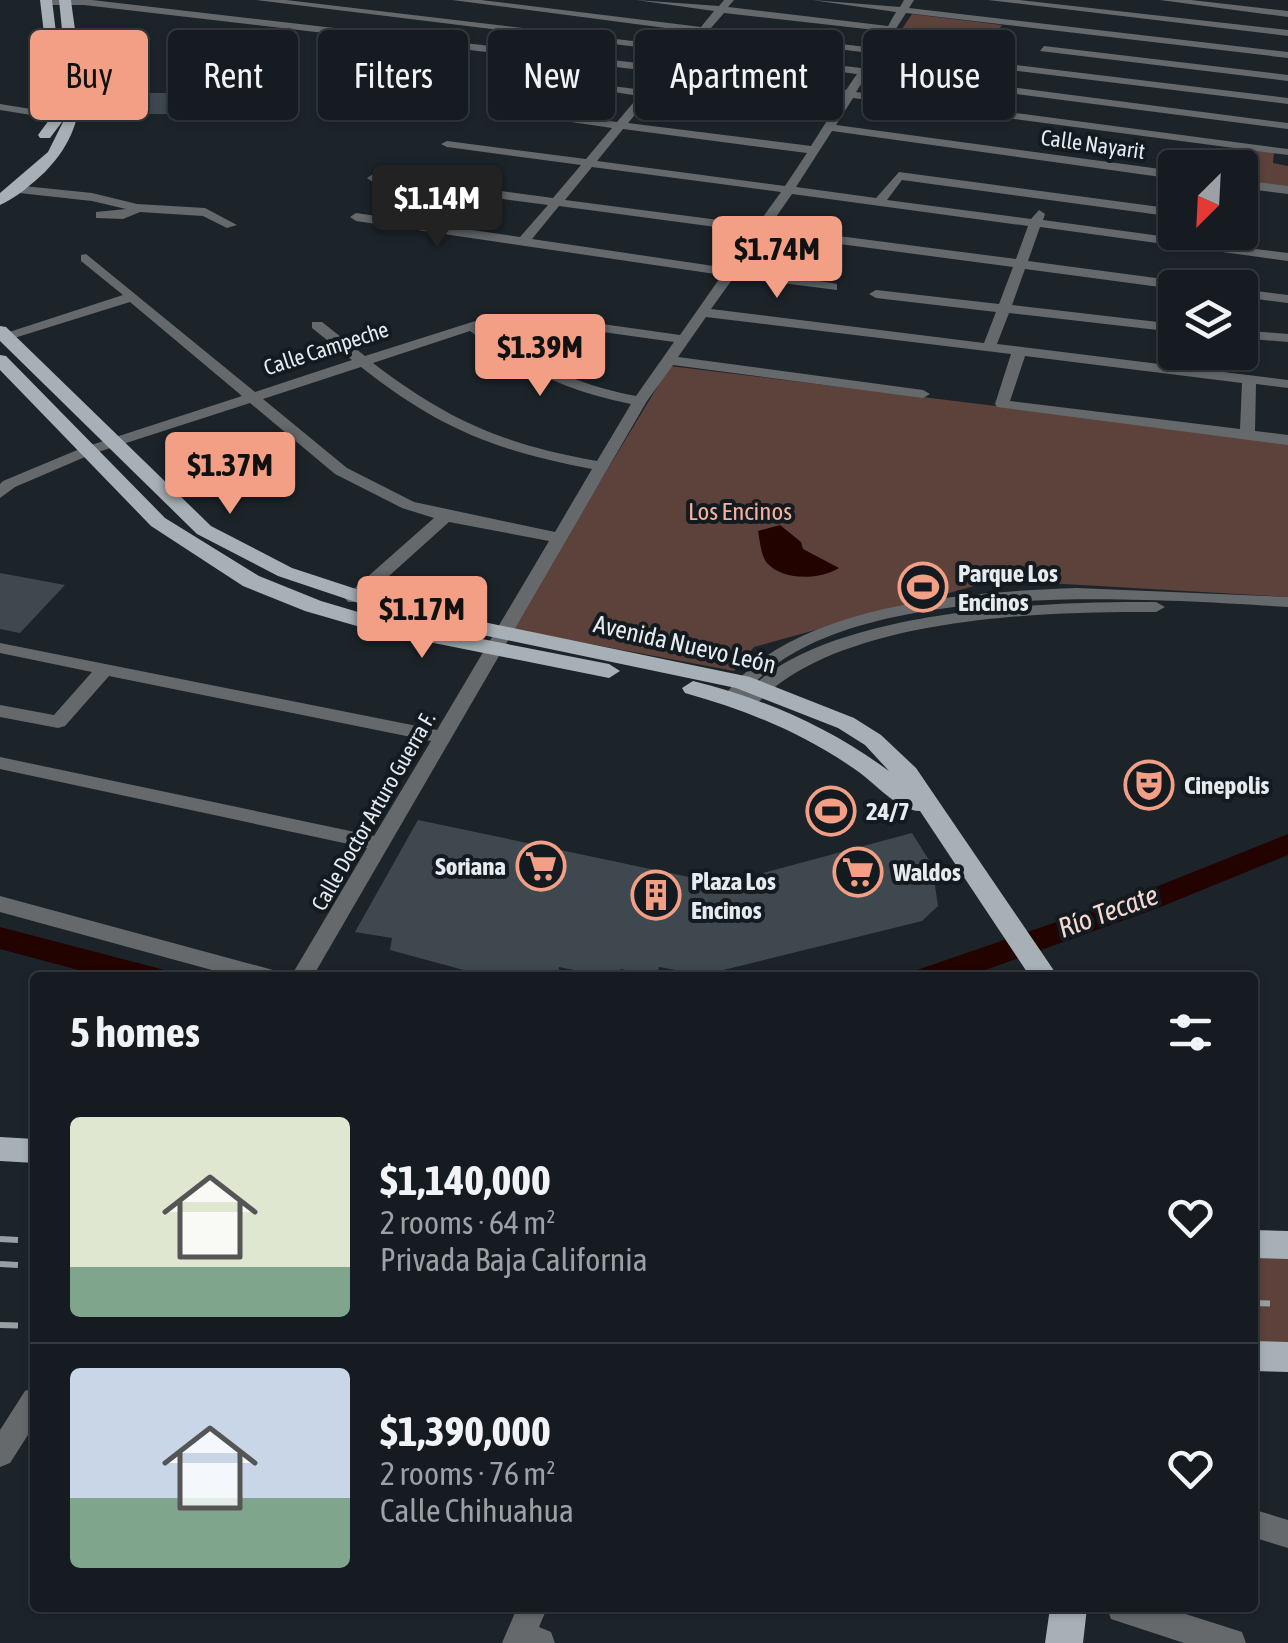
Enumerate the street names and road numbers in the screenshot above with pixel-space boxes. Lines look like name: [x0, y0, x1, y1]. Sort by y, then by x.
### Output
street label: Calle Nayarit: [1039, 124, 1147, 164]
street label: Calle Campeche: [260, 316, 392, 380]
street label: Avenida Nuevo León: [591, 609, 779, 679]
street label: Calle Doctor Arturo Guerra F.: [306, 707, 441, 915]

